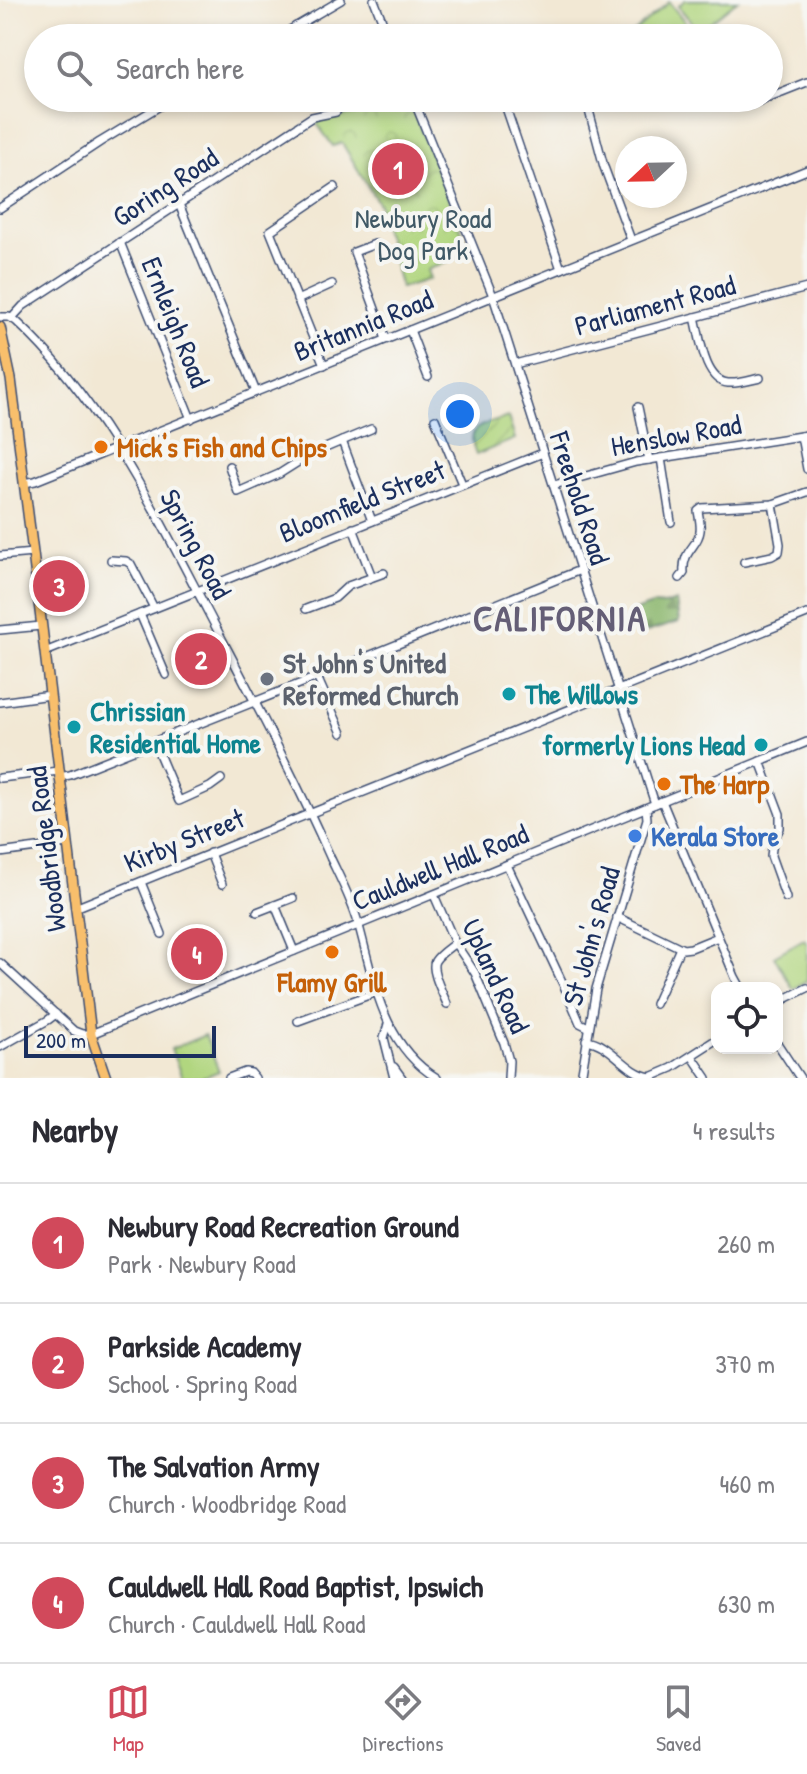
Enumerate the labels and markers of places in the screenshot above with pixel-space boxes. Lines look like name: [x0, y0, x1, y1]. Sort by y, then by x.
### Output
pin: 1: [372, 139, 424, 199]
place label: Mick's Fish and Chips: [117, 428, 327, 467]
marker: Mick's Fish and Chips: [92, 438, 110, 456]
pin: 3: [33, 556, 85, 616]
pin: 2: [175, 629, 227, 689]
place label: St John's United Reformed Church: [283, 644, 458, 714]
marker: St John's United Reformed Church: [258, 670, 276, 688]
place label: The Willows: [524, 675, 638, 713]
marker: The Willows: [500, 685, 518, 703]
place label: Chrissian Residential Home: [90, 692, 262, 762]
marker: Chrissian Residential Home: [65, 718, 83, 736]
place label: formerly Lions Head: [542, 726, 745, 765]
marker: formerly Lions Head: [752, 736, 770, 754]
place label: The Harp: [679, 765, 770, 804]
marker: The Harp: [655, 775, 673, 793]
place label: Kerala Store: [651, 817, 780, 855]
marker: Kerala Store: [626, 827, 644, 845]
pin: 4: [171, 924, 223, 984]
marker: Flamy Grill: [323, 943, 341, 961]
place label: Flamy Grill: [277, 963, 387, 1002]

